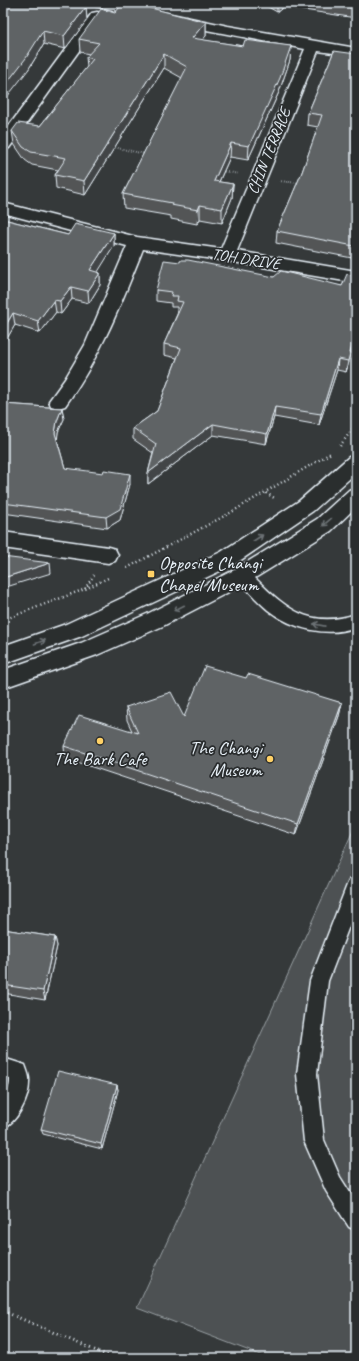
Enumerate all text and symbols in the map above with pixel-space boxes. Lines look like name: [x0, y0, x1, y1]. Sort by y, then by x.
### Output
street label: CHIN TERRACE: [243, 103, 296, 197]
street label: TOH DRIVE: [211, 244, 284, 275]
one-way arrow: [322, 517, 333, 526]
one-way arrow: [252, 534, 263, 542]
place label: Opposite Changi Chapel Museum: [159, 551, 264, 597]
marker: Opposite Changi Chapel Museum: [146, 569, 156, 579]
one-way arrow: [173, 605, 185, 612]
one-way arrow: [312, 620, 325, 628]
one-way arrow: [33, 638, 45, 646]
marker: The Bark Cafe: [95, 736, 105, 746]
place label: The Changi Museum: [189, 736, 264, 782]
place label: The Bark Cafe: [53, 747, 148, 771]
marker: The Changi Museum: [265, 754, 275, 764]

